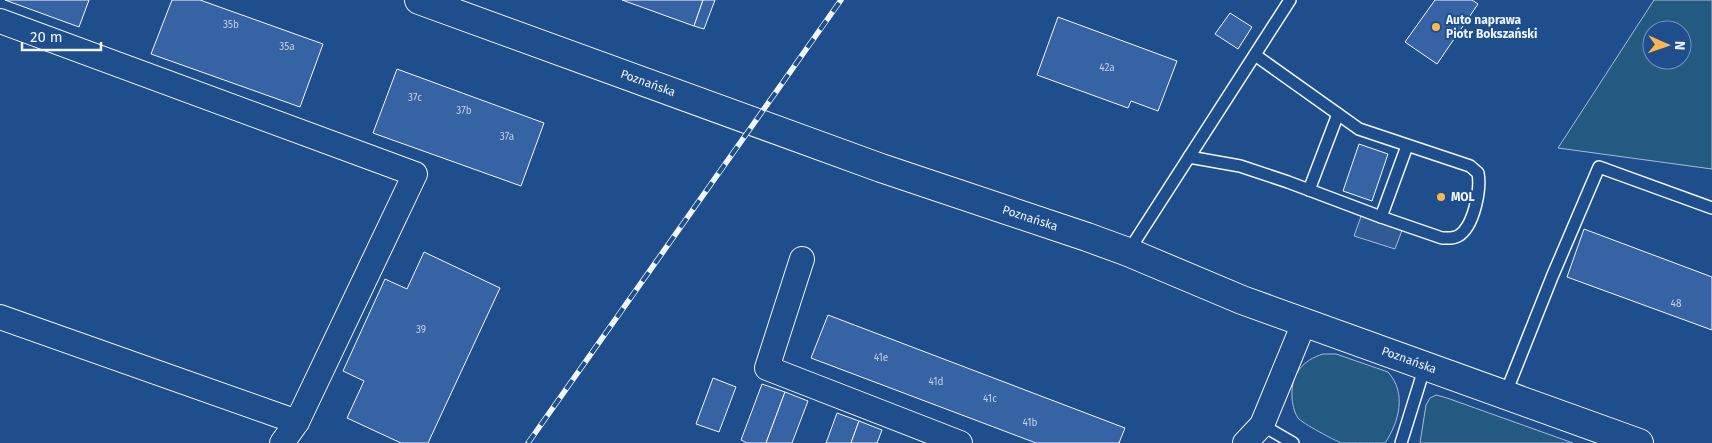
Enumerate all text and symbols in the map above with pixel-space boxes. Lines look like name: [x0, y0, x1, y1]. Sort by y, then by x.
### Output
place label: Auto naprawa Piotr Bokszański: [1445, 13, 1537, 41]
house number: 35b: [223, 19, 239, 31]
scale bar: [22, 20, 101, 52]
north arrow: [1642, 20, 1692, 70]
marker: Auto naprawa Piotr Bokszański: [1430, 21, 1442, 33]
text: 20 m: [30, 28, 63, 46]
text: N: [1671, 40, 1688, 50]
house number: 35a: [279, 41, 295, 53]
house number: 42a: [1099, 62, 1115, 74]
street label: Poznańska: [619, 67, 677, 99]
house number: 37c: [408, 92, 422, 104]
house number: 37b: [456, 105, 472, 117]
house number: 37a: [500, 131, 514, 143]
place label: MOL: [1451, 190, 1475, 204]
marker: MOL: [1435, 191, 1447, 203]
street label: Poznańska: [1001, 202, 1059, 234]
house number: 48: [1671, 298, 1682, 310]
house number: 39: [416, 324, 426, 336]
street label: Poznańska: [1380, 344, 1438, 376]
house number: 41e: [874, 352, 888, 364]
house number: 41d: [928, 376, 944, 388]
house number: 41c: [983, 393, 997, 405]
house number: 41b: [1022, 417, 1038, 429]

